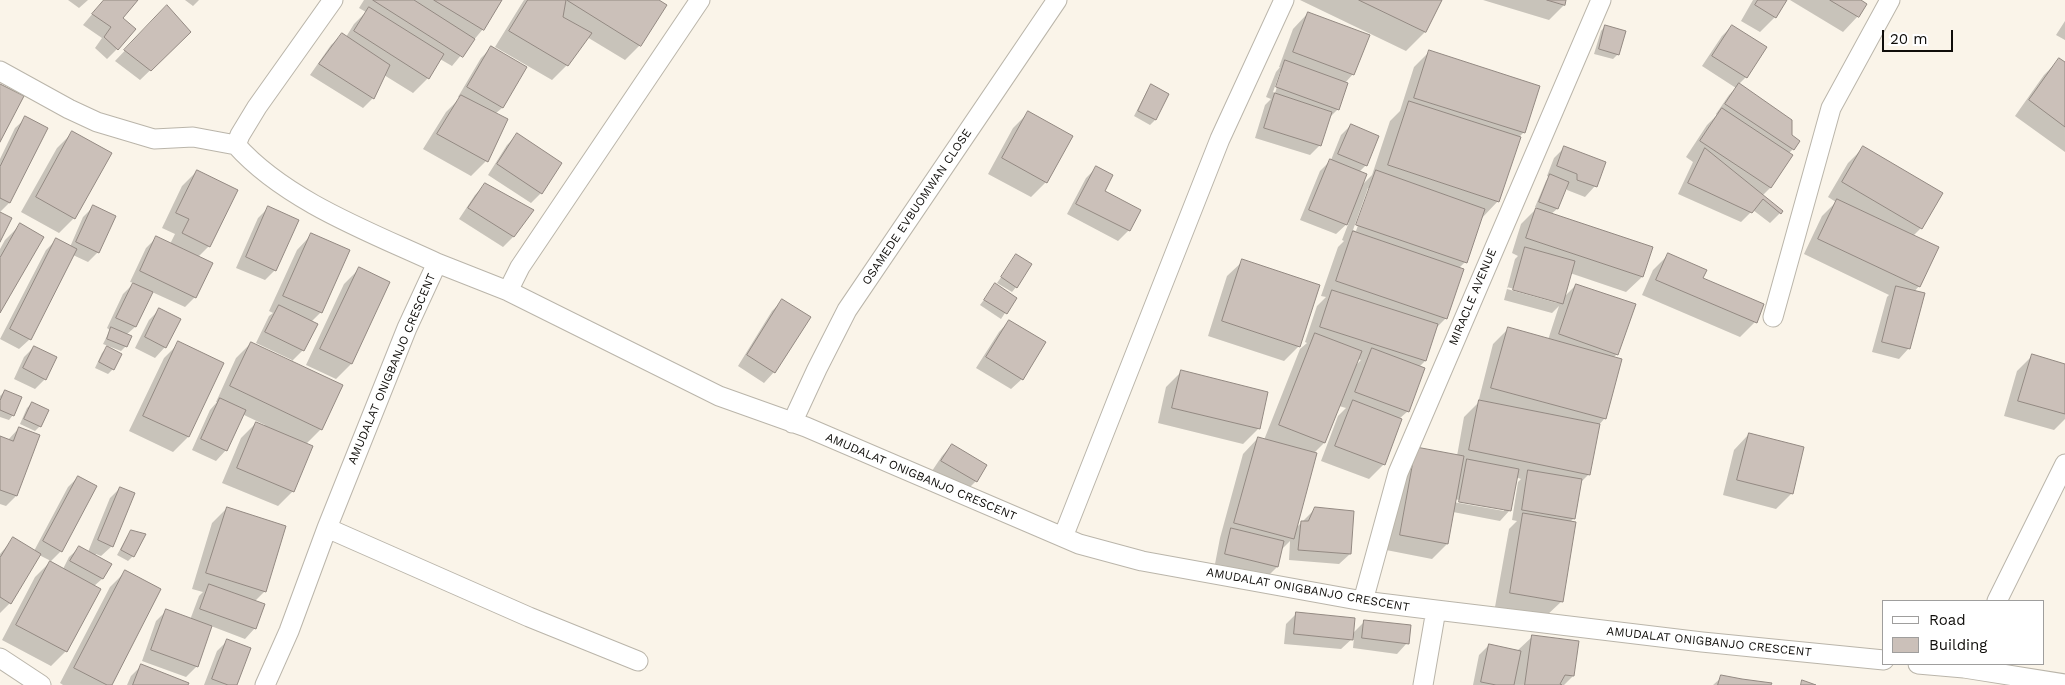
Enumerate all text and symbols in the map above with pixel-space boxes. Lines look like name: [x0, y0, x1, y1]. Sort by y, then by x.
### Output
scale bar: [1885, 20, 1956, 52]
text: 20 m: [1890, 30, 1928, 48]
street label: OSAMEDE EVBUOMWAN CLOSE: [859, 126, 975, 288]
street label: MIRACLE AVENUE: [1446, 246, 1500, 348]
street label: AMUDALAT ONIGBANJO CRESCENT: [345, 271, 439, 467]
street label: AMUDALAT ONIGBANJO CRESCENT: [823, 430, 1019, 524]
street label: AMUDALAT ONIGBANJO CRESCENT: [1205, 565, 1411, 615]
legend: [1882, 600, 2045, 665]
text: Road: [1929, 611, 1966, 629]
street label: AMUDALAT ONIGBANJO CRESCENT: [1606, 624, 1812, 660]
text: Building: [1929, 636, 1987, 654]

